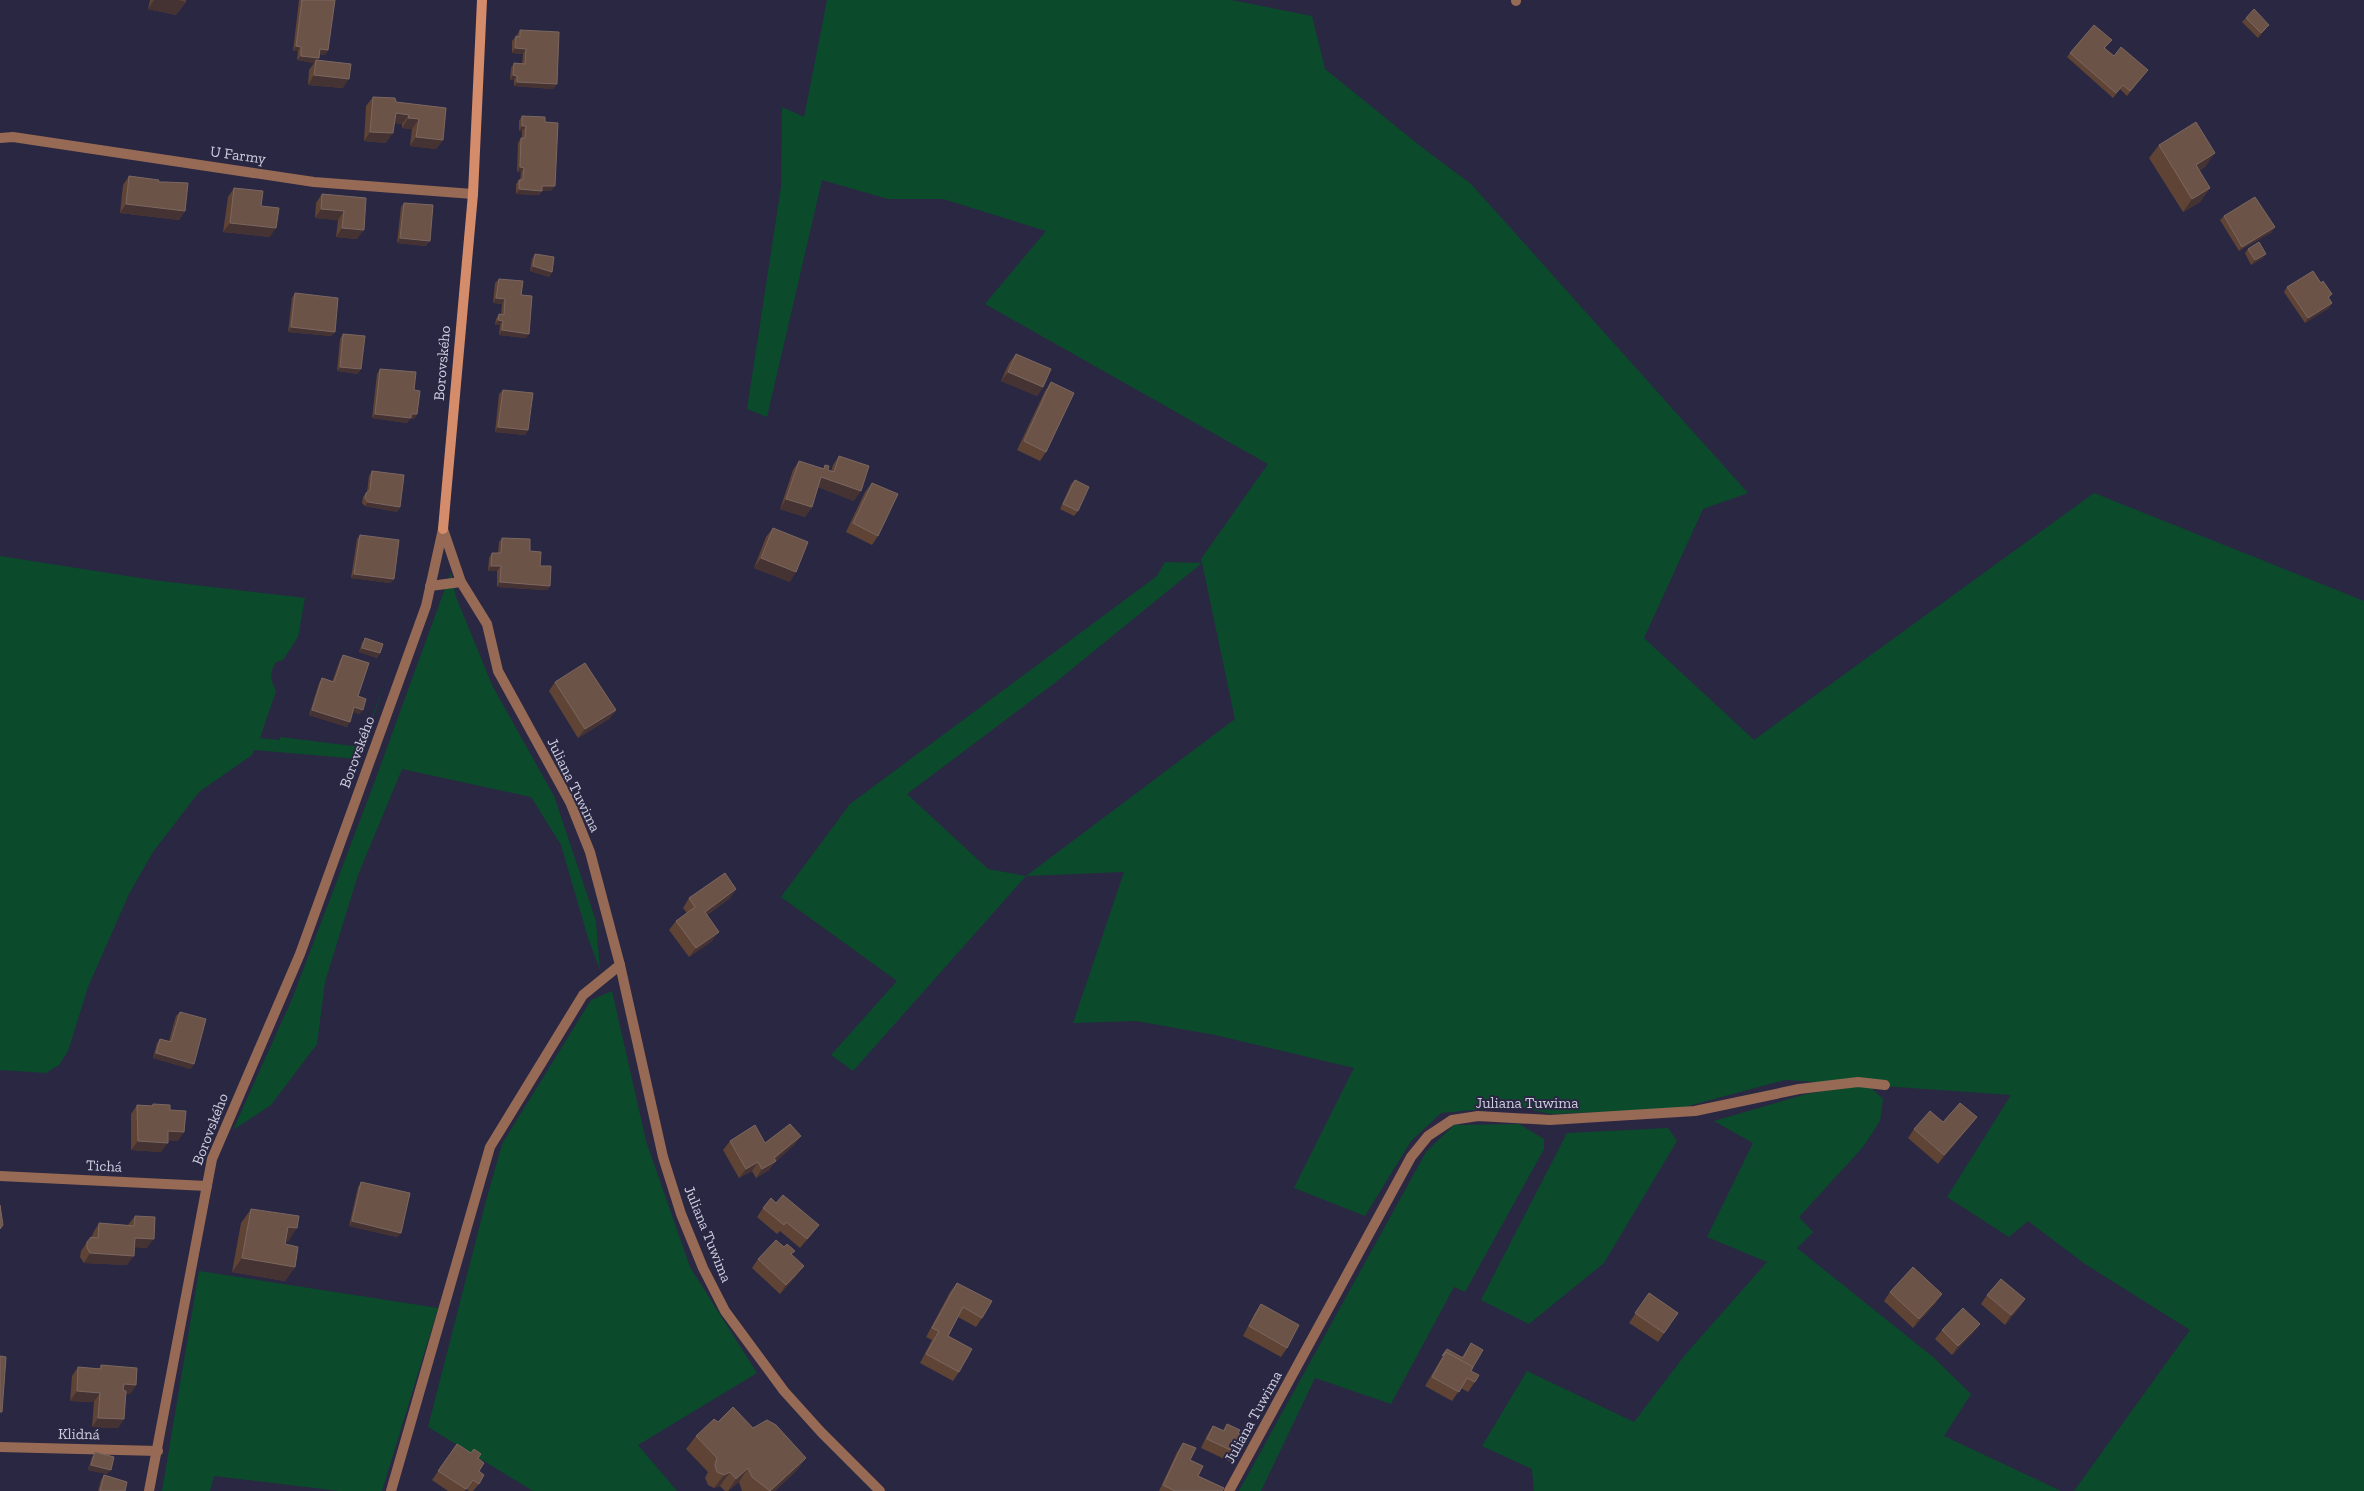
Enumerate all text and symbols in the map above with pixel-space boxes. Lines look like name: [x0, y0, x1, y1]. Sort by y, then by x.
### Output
street label: U Farmy: [209, 142, 267, 168]
street label: Borovského: [430, 324, 454, 401]
street label: Borovského: [336, 713, 378, 790]
street label: Juliana Tuwima: [543, 735, 605, 835]
street label: Borovského: [188, 1090, 232, 1167]
street label: Juliana Tuwima: [1476, 1094, 1578, 1112]
street label: Tichá: [86, 1156, 122, 1176]
street label: Juliana Tuwima: [680, 1183, 736, 1285]
street label: Juliana Tuwima: [1220, 1368, 1286, 1466]
street label: Klidná: [58, 1425, 100, 1443]

